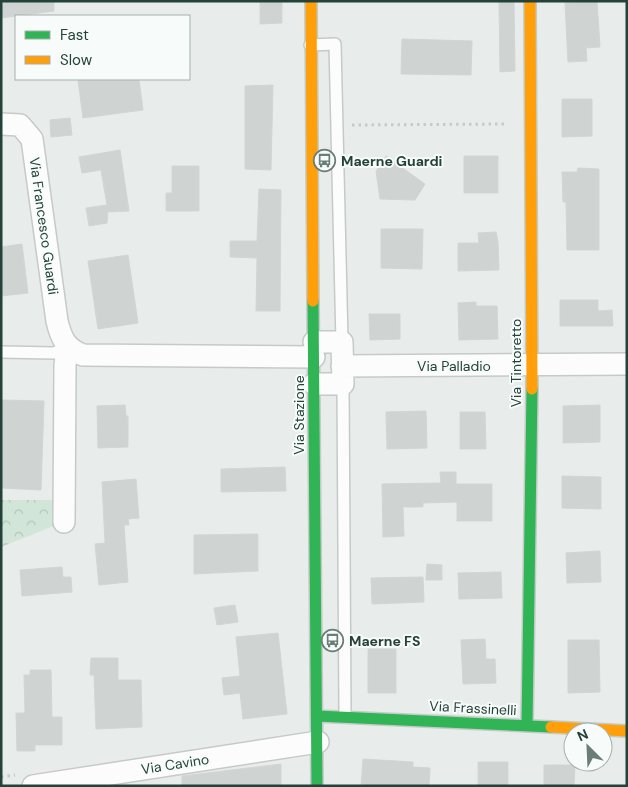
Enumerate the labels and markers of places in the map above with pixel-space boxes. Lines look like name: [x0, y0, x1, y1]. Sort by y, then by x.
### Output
bus stop icon: Maerne Guardi: [313, 149, 337, 173]
place label: Maerne Guardi: [341, 152, 443, 170]
bus stop icon: Maerne FS: [321, 629, 345, 653]
place label: Maerne FS: [349, 632, 420, 650]

